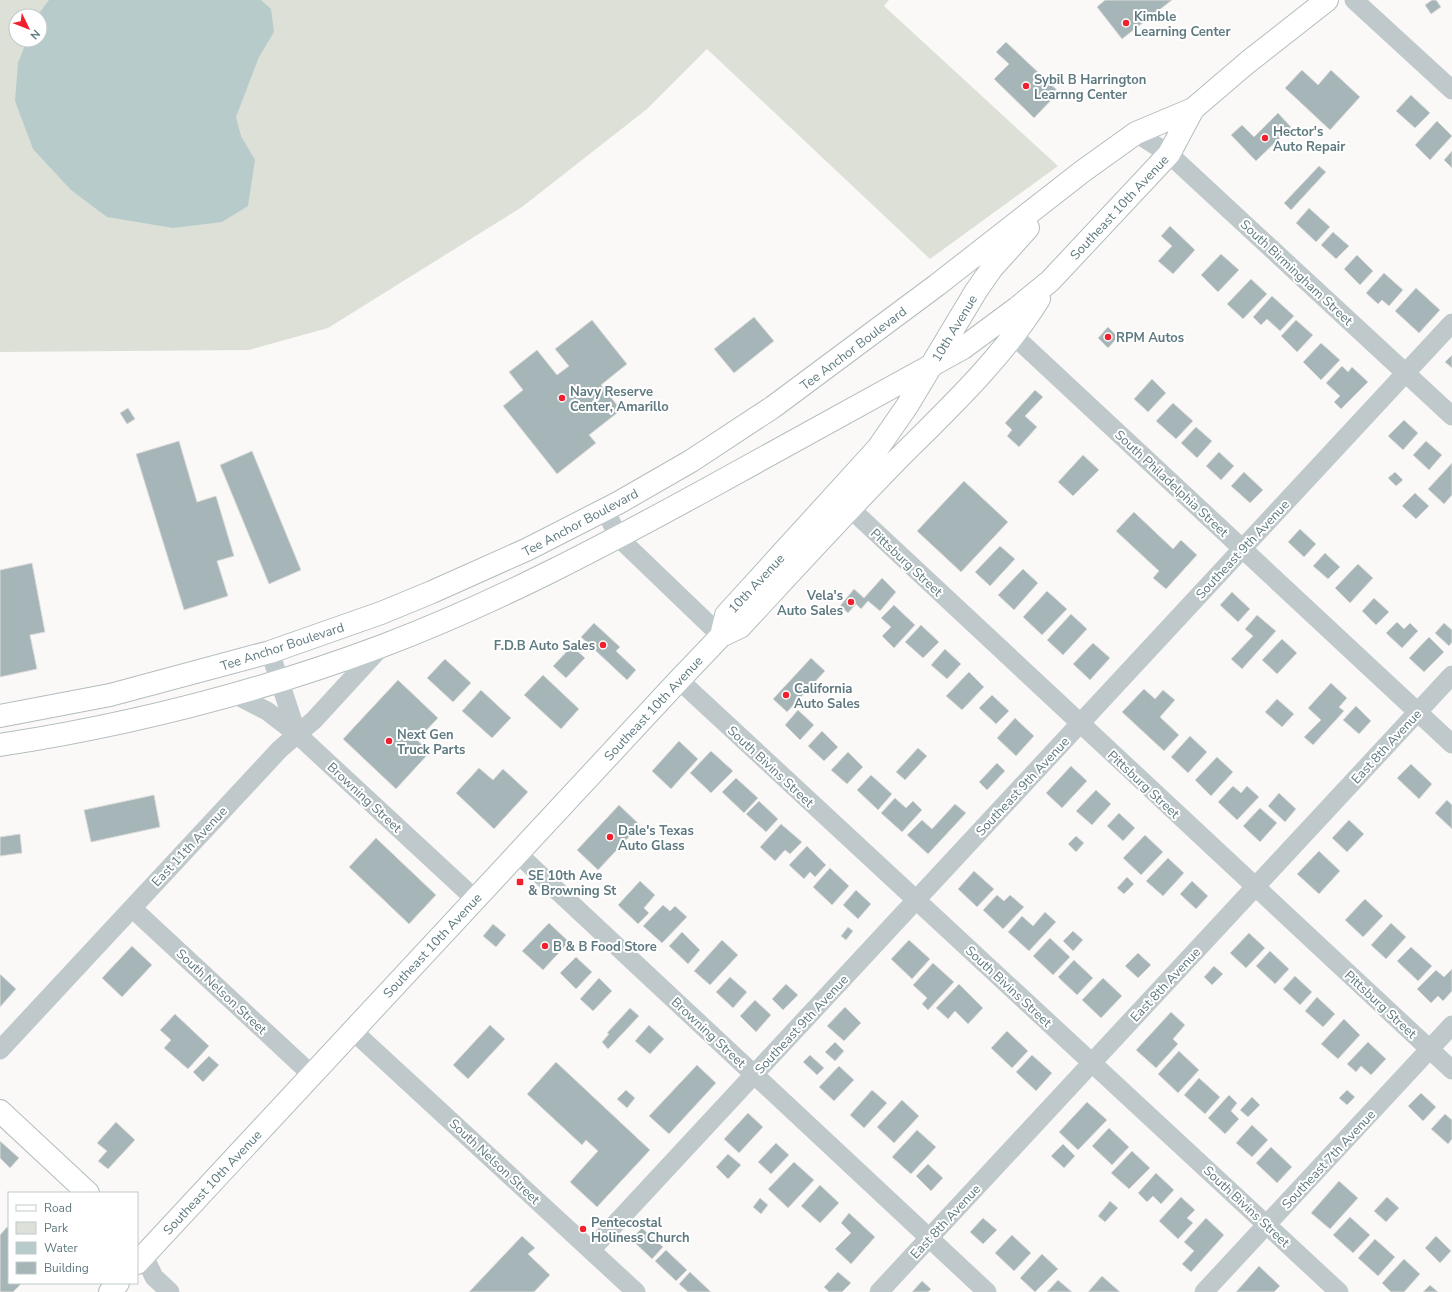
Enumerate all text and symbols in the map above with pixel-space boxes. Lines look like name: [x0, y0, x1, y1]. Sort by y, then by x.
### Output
north arrow: [8, 8, 48, 48]
place label: Kimble Learning Center: [1134, 8, 1231, 41]
marker: Kimble Learning Center: [1121, 18, 1131, 28]
text: N: [27, 26, 43, 43]
place label: Sybil B Harrington Learnng Center: [1034, 71, 1146, 104]
marker: Sybil B Harrington Learnng Center: [1021, 81, 1031, 91]
place label: Hector's Auto Repair: [1273, 123, 1346, 156]
marker: Hector's Auto Repair: [1260, 133, 1270, 143]
street label: Southeast 10th Avenue: [1066, 151, 1173, 264]
street label: South Birmingham Street: [1236, 216, 1357, 330]
street label: 10th Avenue: [928, 292, 982, 365]
street label: Tee Anchor Boulevard: [797, 303, 911, 395]
place label: RPM Autos: [1116, 329, 1184, 347]
marker: RPM Autos: [1103, 332, 1113, 342]
place label: Navy Reserve Center, Amarillo: [570, 383, 669, 416]
marker: Navy Reserve Center, Amarillo: [557, 393, 567, 403]
street label: South Philadelphia Street: [1111, 426, 1232, 541]
street label: Tee Anchor Boulevard: [519, 485, 642, 561]
street label: Southeast 9th Avenue: [1192, 496, 1294, 603]
street label: Pittsburg Street: [866, 525, 947, 601]
street label: 10th Avenue: [725, 550, 789, 617]
place label: Vela's Auto Sales: [777, 587, 843, 620]
marker: Vela's Auto Sales: [846, 597, 856, 607]
street label: Tee Anchor Boulevard: [218, 618, 346, 675]
place label: F.D.B Auto Sales: [494, 637, 595, 655]
marker: F.D.B Auto Sales: [598, 640, 608, 650]
street label: Southeast 10th Avenue: [600, 652, 707, 765]
place label: California Auto Sales: [794, 680, 860, 713]
marker: California Auto Sales: [781, 690, 791, 700]
street label: East 8th Avenue: [1347, 705, 1426, 788]
street label: South Bivins Street: [723, 722, 818, 812]
place label: Next Gen Truck Parts: [397, 726, 465, 759]
street label: Southeast 9th Avenue: [972, 733, 1074, 840]
marker: Next Gen Truck Parts: [384, 736, 394, 746]
street label: Pittsburg Street: [1103, 747, 1184, 823]
street label: Browning Street: [323, 759, 406, 837]
street label: East 11th Avenue: [148, 803, 232, 891]
place label: Dale's Texas Auto Glass: [618, 822, 694, 855]
marker: Dale's Texas Auto Glass: [605, 832, 615, 842]
place label: SE 10th Ave & Browning St: [528, 867, 617, 900]
marker: SE 10th Ave & Browning St: [515, 877, 525, 887]
street label: Southeast 10th Avenue: [379, 889, 486, 1002]
place label: B & B Food Store: [553, 938, 657, 956]
marker: B & B Food Store: [540, 941, 550, 951]
street label: South Bivins Street: [961, 942, 1056, 1032]
street label: East 8th Avenue: [1126, 943, 1205, 1026]
street label: South Nelson Street: [172, 945, 271, 1039]
street label: Pittsburg Street: [1340, 967, 1421, 1043]
street label: Southeast 9th Avenue: [751, 971, 853, 1078]
street label: Browning Street: [667, 994, 750, 1072]
street label: Southeast 7th Avenue: [1278, 1106, 1380, 1213]
street label: South Nelson Street: [445, 1115, 544, 1209]
street label: Southeast 10th Avenue: [159, 1126, 266, 1239]
street label: South Bivins Street: [1199, 1162, 1294, 1252]
street label: East 8th Avenue: [906, 1180, 985, 1263]
legend: [8, 1192, 138, 1284]
text: Road: [44, 1200, 72, 1216]
place label: Pentecostal Holiness Church: [591, 1214, 690, 1247]
text: Park: [44, 1220, 69, 1236]
marker: Pentecostal Holiness Church: [578, 1224, 588, 1234]
text: Water: [44, 1240, 78, 1256]
text: Building: [44, 1260, 89, 1276]

